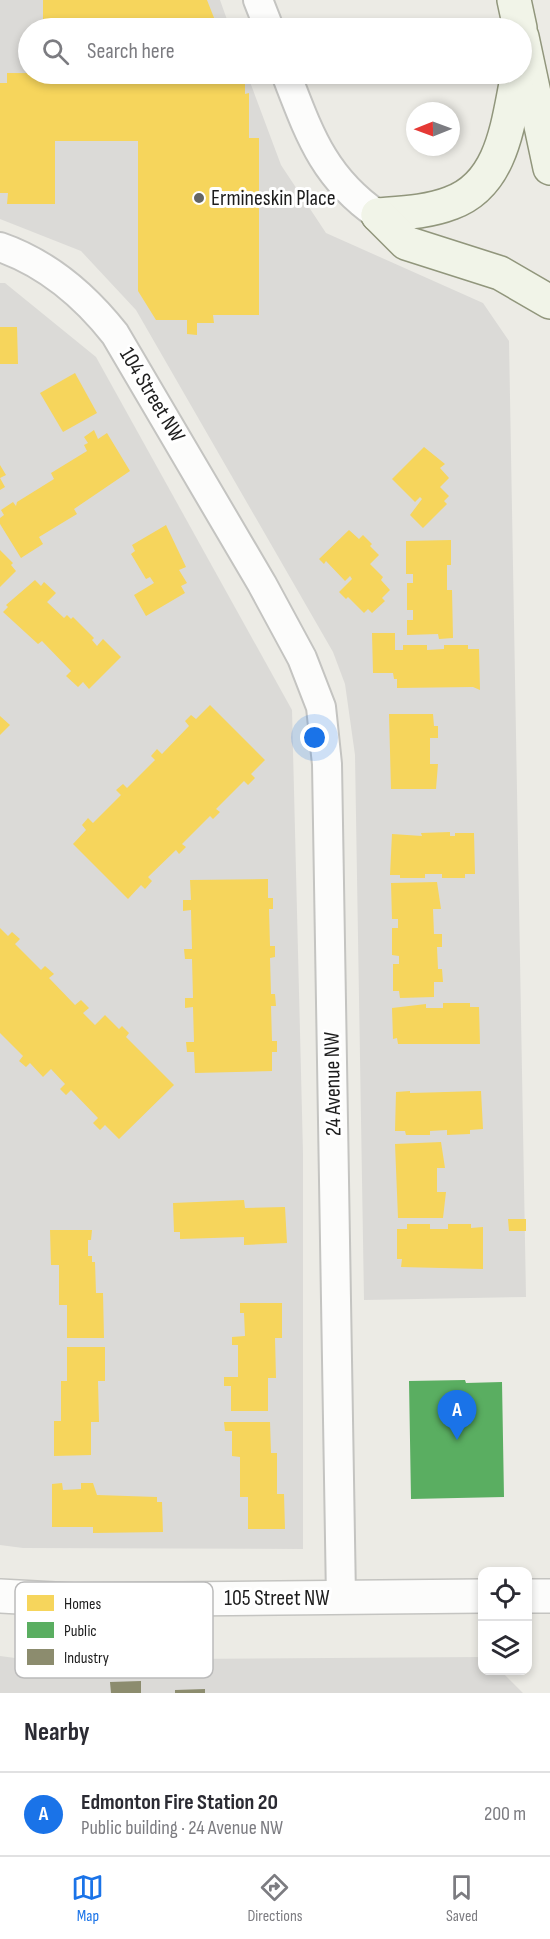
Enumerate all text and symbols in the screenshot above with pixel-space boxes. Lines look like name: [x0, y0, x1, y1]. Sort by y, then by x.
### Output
search box: [18, 18, 532, 84]
icon: search: [39, 35, 72, 68]
text: Search here: [87, 38, 174, 65]
north arrow: [406, 102, 460, 156]
place label: Ermineskin Place: [211, 185, 336, 212]
marker: Ermineskin Place: [192, 191, 206, 205]
street label: 104 Street NW: [113, 343, 191, 447]
your location: [300, 723, 329, 752]
street label: 24 Avenue NW: [319, 1032, 347, 1136]
pin: A: [438, 1390, 476, 1440]
map controls: [478, 1567, 532, 1675]
button: locate: [478, 1567, 532, 1621]
legend: [15, 1582, 213, 1678]
street label: 105 Street NW: [224, 1585, 330, 1612]
text: Homes: [64, 1595, 101, 1614]
button: layers: [478, 1621, 532, 1675]
text: Public: [64, 1622, 97, 1641]
text: Industry: [64, 1649, 109, 1668]
text: Nearby: [24, 1717, 90, 1748]
text: Edmonton Fire Station 20: [81, 1789, 278, 1816]
text: A: [39, 1802, 48, 1826]
text: 200 m: [484, 1802, 526, 1826]
text: Public building · 24 Avenue NW: [81, 1816, 283, 1840]
tab: Map: [71, 1871, 104, 1926]
tab: Directions: [247, 1871, 302, 1926]
tab: Saved: [445, 1871, 478, 1926]

